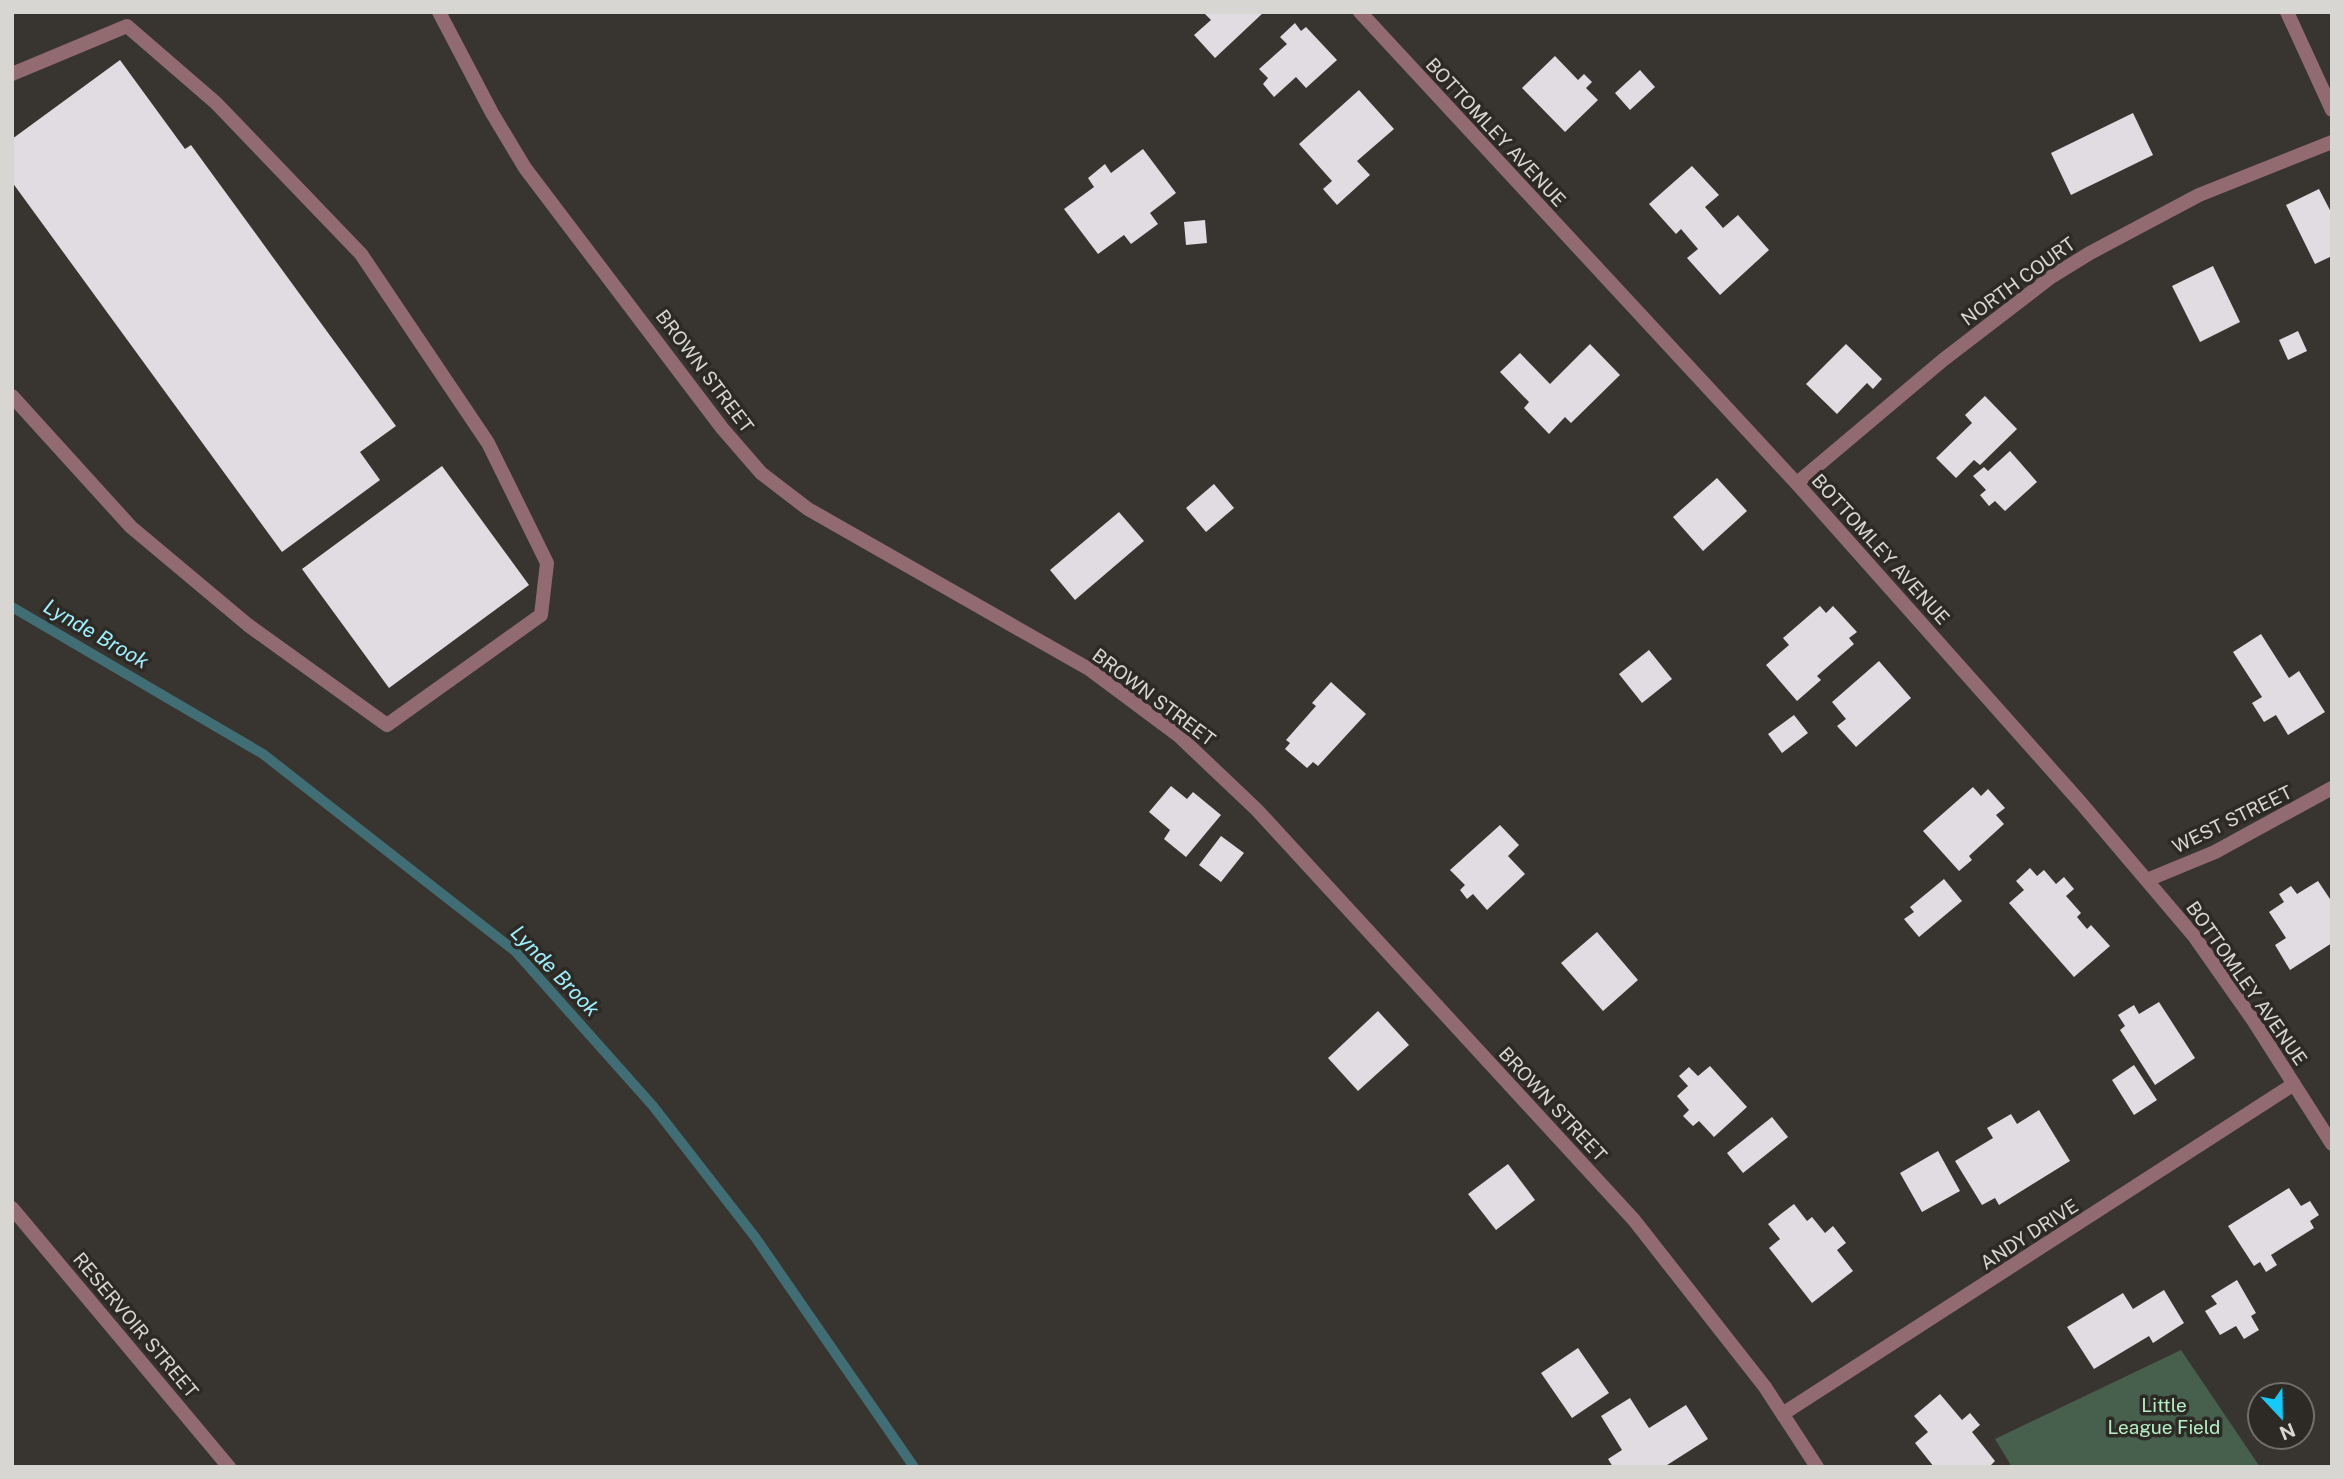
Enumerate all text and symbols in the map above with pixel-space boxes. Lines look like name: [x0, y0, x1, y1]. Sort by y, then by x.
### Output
street label: BOTTOMLEY AVENUE: [1421, 53, 1571, 211]
street label: NORTH COURT: [1957, 232, 2079, 330]
street label: BROWN STREET: [652, 305, 758, 437]
street label: BOTTOMLEY AVENUE: [1808, 469, 1954, 629]
water label: Lynde Brook: [39, 593, 154, 674]
street label: BROWN STREET: [1088, 644, 1220, 750]
street label: WEST STREET: [2169, 781, 2295, 857]
street label: BOTTOMLEY AVENUE: [2182, 897, 2312, 1069]
water label: Lynde Brook: [506, 920, 606, 1022]
street label: BROWN STREET: [1494, 1042, 1612, 1166]
street label: ANDY DRIVE: [1976, 1194, 2082, 1274]
street label: RESERVOIR STREET: [69, 1248, 203, 1402]
north arrow: [2246, 1381, 2316, 1451]
park label: Little League Field: [2108, 1394, 2220, 1438]
text: N: [2276, 1419, 2298, 1445]

